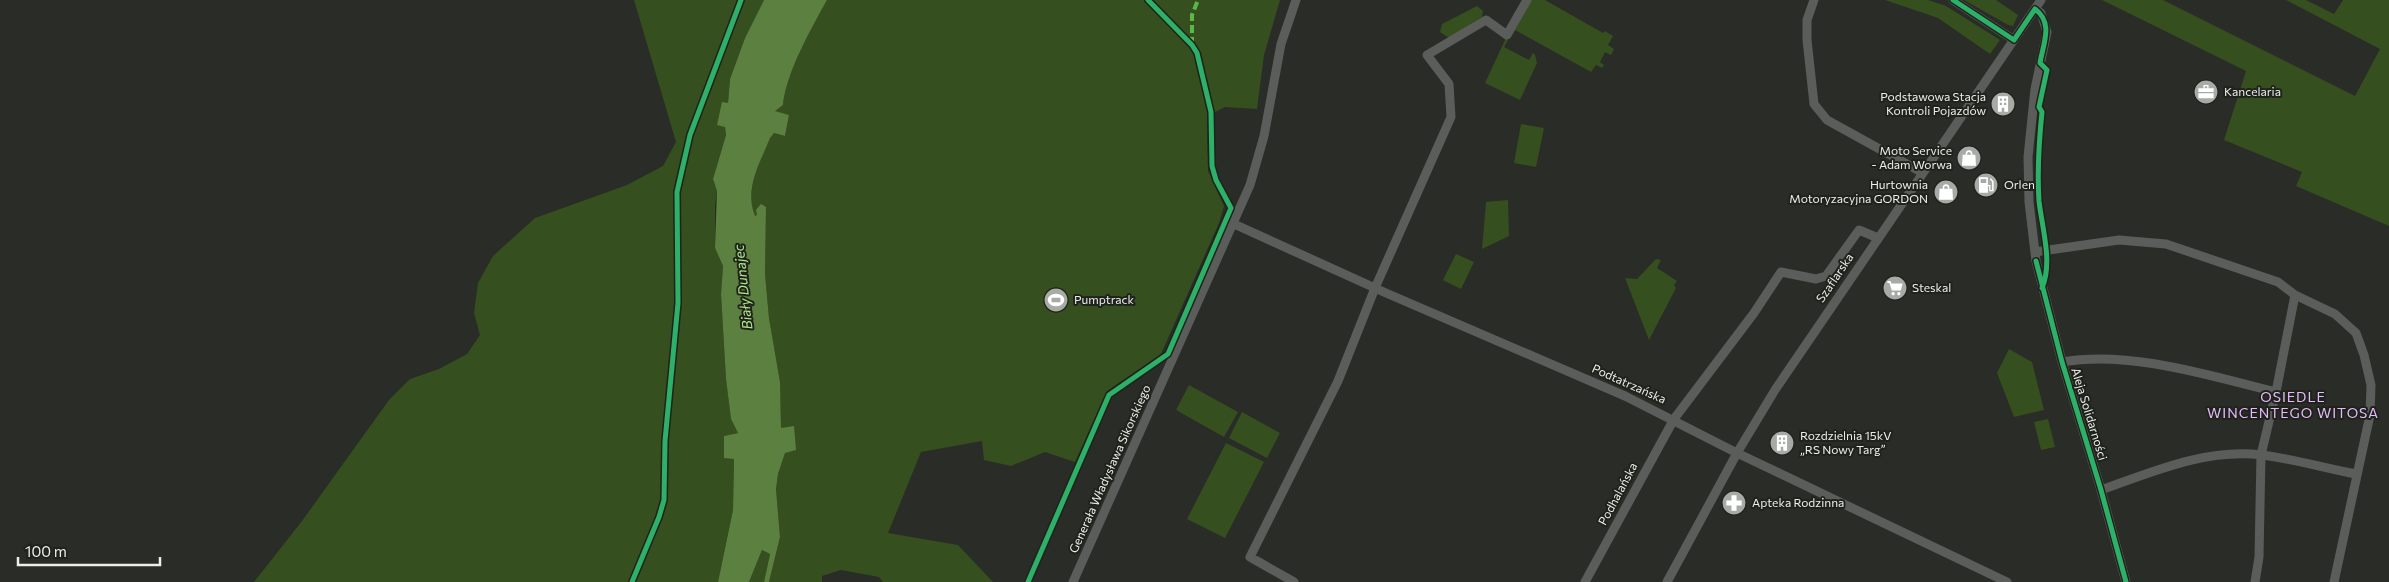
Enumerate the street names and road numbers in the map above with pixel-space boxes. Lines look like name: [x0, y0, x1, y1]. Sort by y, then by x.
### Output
street label: Szaflarska: [1813, 250, 1856, 305]
street label: Podtatrzańska: [1590, 360, 1669, 406]
street label: Aleja Solidarności: [2069, 366, 2111, 462]
street label: Generała Władysława Sikorskiego: [1066, 382, 1153, 555]
street label: Podhalańska: [1595, 460, 1639, 527]

